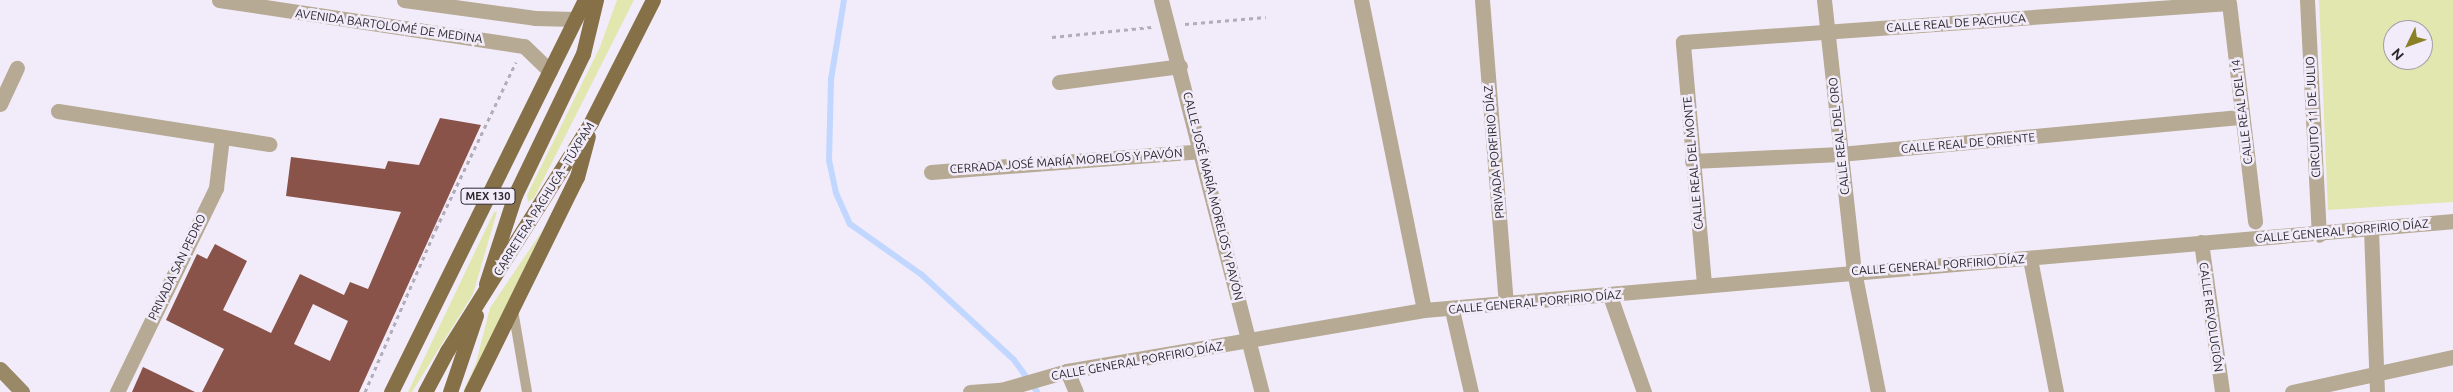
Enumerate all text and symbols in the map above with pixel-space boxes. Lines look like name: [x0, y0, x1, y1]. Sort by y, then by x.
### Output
street label: AVENIDA BARTOLOMÉ DE MEDINA: [295, 6, 483, 46]
street label: CALLE REAL DE PACHUCA: [1886, 11, 2026, 35]
north arrow: [2383, 20, 2433, 70]
text: N: [2388, 45, 2407, 64]
street label: CIRCUITO 11 DE JULIO: [2303, 56, 2323, 178]
street label: CALLE REAL DEL 14: [2228, 59, 2256, 165]
street label: CALLE REAL DEL ORO: [1826, 76, 1852, 196]
street label: PRIVADA PORFIRIO DÍAZ: [1481, 85, 1507, 219]
street label: CALLE JOSÉ MARÍA MORELOS Y PAVÓN: [1180, 90, 1246, 302]
street label: CALLE REAL DEL MONTE: [1680, 96, 1706, 230]
street label: CARRETERA PACHUCA - TÚXPAM: [491, 119, 597, 279]
street label: CALLE REAL DE ORIENTE: [1900, 130, 2036, 156]
street label: CERRADA JOSÉ MARÍA MORELOS Y PAVÓN: [949, 146, 1183, 176]
road number: MEX 130: [460, 188, 516, 205]
street label: PRIVADA SAN PEDRO: [145, 212, 209, 322]
street label: CALLE GENERAL PORFIRIO DÍAZ: [2255, 216, 2429, 246]
street label: CALLE GENERAL PORFIRIO DÍAZ: [1851, 252, 2025, 278]
street label: CALLE REVOLUCIÓN: [2196, 261, 2226, 373]
street label: CALLE GENERAL PORFIRIO DÍAZ: [1448, 287, 1622, 317]
street label: CALLE GENERAL PORFIRIO DÍAZ: [1050, 339, 1224, 383]

